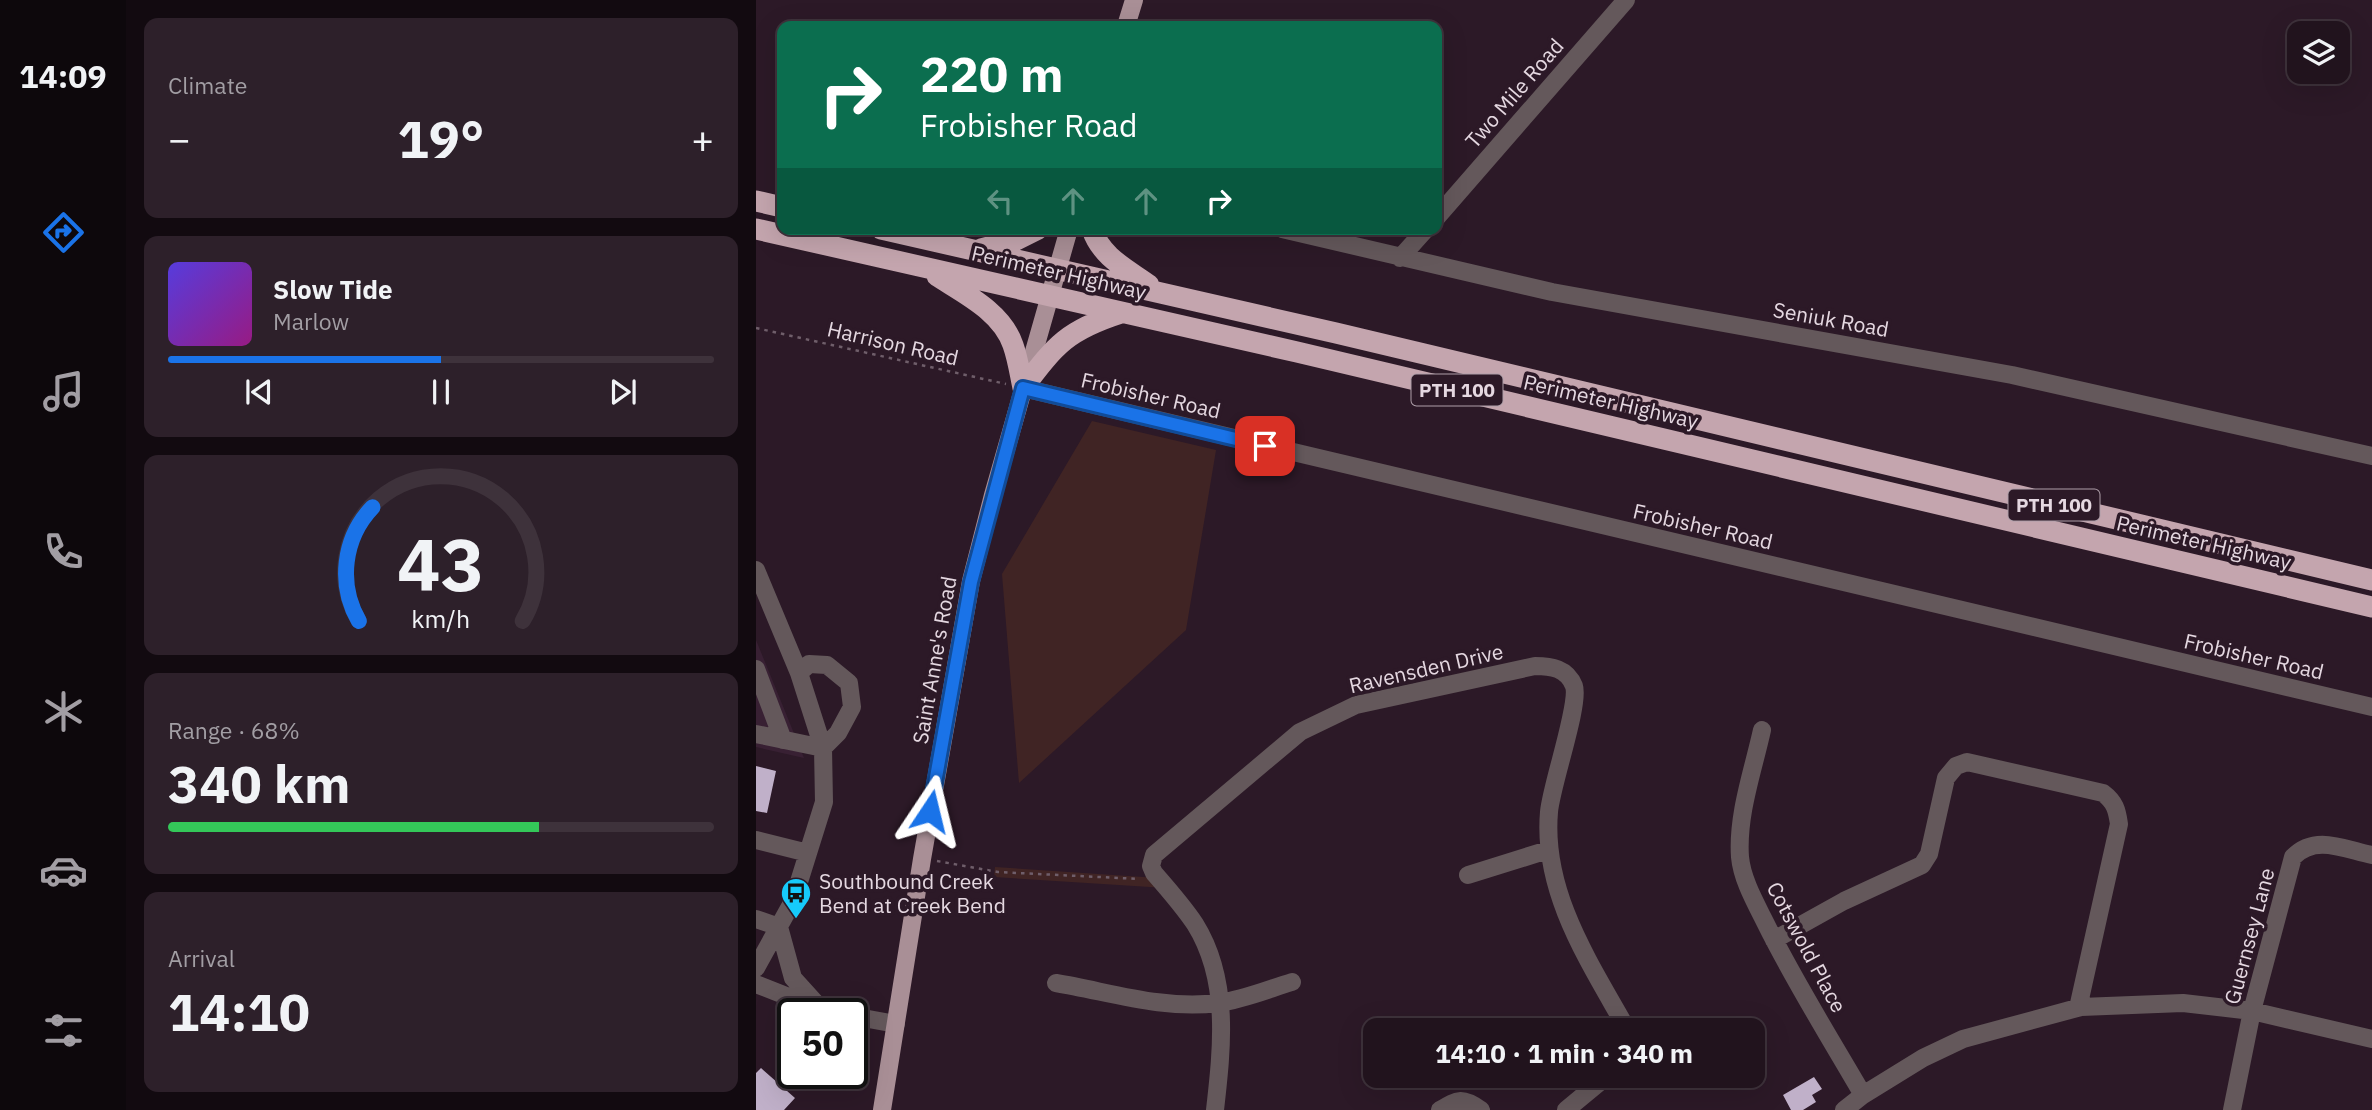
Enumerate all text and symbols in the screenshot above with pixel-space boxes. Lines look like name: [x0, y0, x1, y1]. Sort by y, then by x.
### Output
map controls: [2287, 21, 2350, 84]
button: layers: [2287, 21, 2350, 84]
street label: Two Mile Road: [1459, 32, 1569, 154]
text: 220 m: [920, 42, 1064, 105]
icon: right: [805, 49, 896, 140]
text: 14:09: [19, 55, 107, 97]
text: Climate: [168, 70, 247, 100]
text: Frobisher Road: [920, 104, 1138, 146]
text: 19°: [398, 105, 484, 172]
text: −: [168, 114, 191, 163]
text: +: [691, 114, 714, 163]
icon: left: [981, 182, 1019, 220]
icon: ahead: [1054, 182, 1092, 220]
icon: ahead: [1127, 182, 1165, 220]
icon: right: [1200, 182, 1238, 220]
icon: directions: [39, 208, 88, 257]
street label: Perimeter Highway: [969, 238, 1150, 306]
text: Slow Tide: [273, 272, 393, 306]
street label: Seniuk Road: [1771, 295, 1891, 343]
text: Marlow: [273, 306, 349, 336]
street label: Harrison Road: [825, 314, 961, 372]
street label: Frobisher Road: [1078, 365, 1224, 425]
icon: music: [39, 367, 88, 416]
street label: Perimeter Highway: [1521, 367, 1702, 435]
icon: previous: [240, 373, 278, 411]
icon: pause: [422, 373, 460, 411]
icon: next: [604, 373, 642, 411]
road number: PTH 100: [1412, 374, 1502, 406]
pin: [1235, 416, 1295, 476]
icon: arrive: [1246, 427, 1284, 465]
road number: PTH 100: [2008, 490, 2100, 520]
street label: Frobisher Road: [1630, 496, 1776, 556]
street label: Perimeter Highway: [2114, 508, 2295, 576]
text: 43: [397, 516, 485, 611]
icon: phone: [39, 527, 88, 576]
street label: Saint Anne's Road: [905, 574, 963, 746]
text: km/h: [412, 602, 470, 635]
street label: Frobisher Road: [2181, 626, 2327, 686]
street label: Ravensden Drive: [1346, 637, 1506, 699]
icon: climate: [39, 687, 88, 736]
text: Range · 68%: [168, 715, 300, 745]
text: 340 km: [168, 750, 350, 817]
position arrow: [893, 774, 967, 848]
icon: car: [39, 846, 88, 895]
street label: Guernsey Lane: [2217, 865, 2281, 1007]
place label: Southbound Creek Bend at Creek Bend: [819, 867, 1006, 919]
bus stop icon: Southbound Creek Bend at Creek Bend: [779, 876, 813, 920]
street label: Cotswold Place: [1761, 877, 1853, 1017]
text: Arrival: [168, 943, 235, 973]
text: 14:10: [168, 978, 310, 1045]
speed limit sign: 50: [777, 998, 868, 1089]
icon: filters: [39, 1006, 88, 1055]
text: 14:10 · 1 min · 340 m: [1435, 1036, 1693, 1070]

